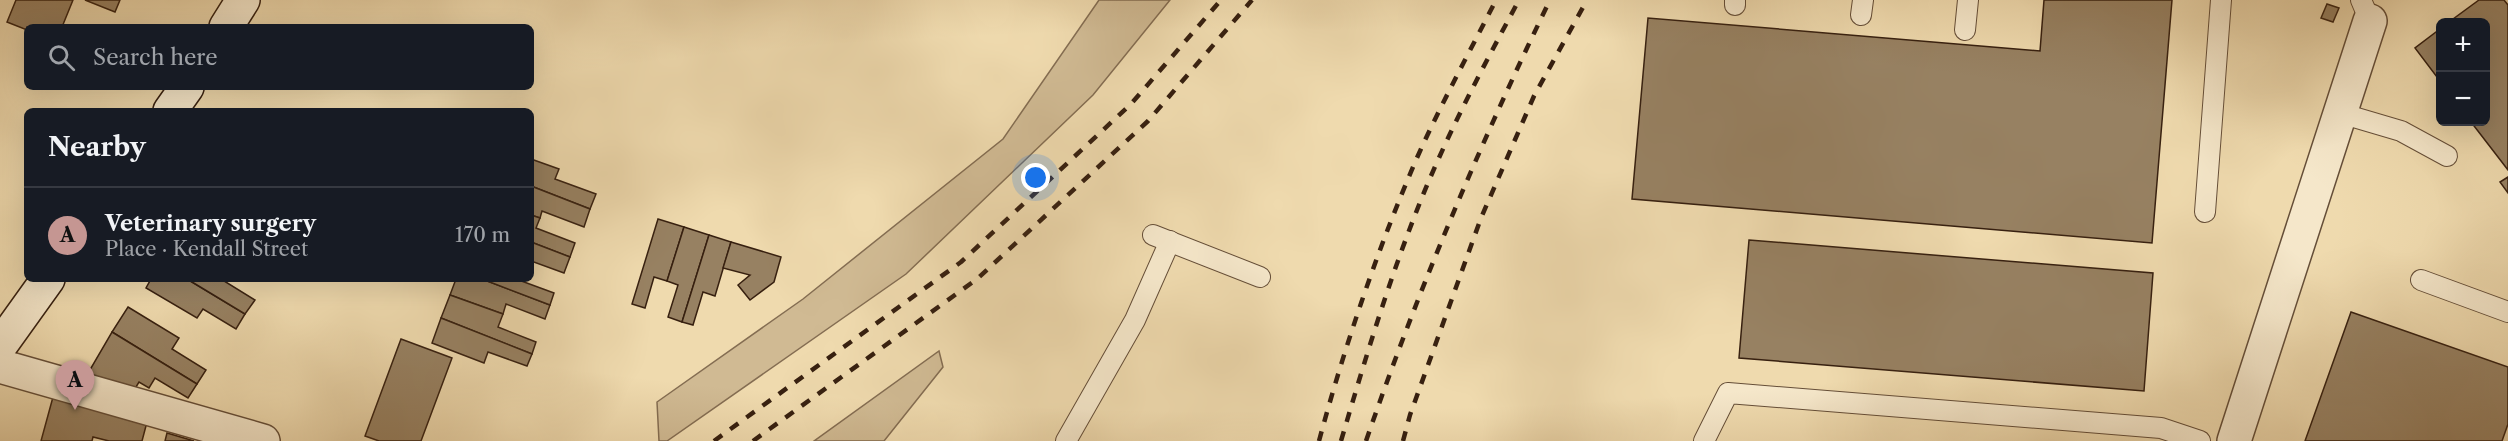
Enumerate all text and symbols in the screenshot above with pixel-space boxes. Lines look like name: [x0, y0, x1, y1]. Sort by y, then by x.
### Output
map controls: [2436, 18, 2490, 126]
button: +: [2436, 18, 2490, 72]
search box: [24, 24, 534, 90]
icon: search: [45, 41, 78, 74]
text: Search here: [93, 44, 218, 71]
button: −: [2436, 72, 2490, 126]
text: Nearby: [48, 131, 146, 163]
your location: [1021, 163, 1050, 192]
text: Veterinary surgery: [105, 210, 316, 237]
text: A: [60, 223, 75, 247]
text: 170 m: [455, 223, 510, 247]
text: Place · Kendall Street: [105, 237, 308, 261]
pin: A: [56, 360, 94, 410]

